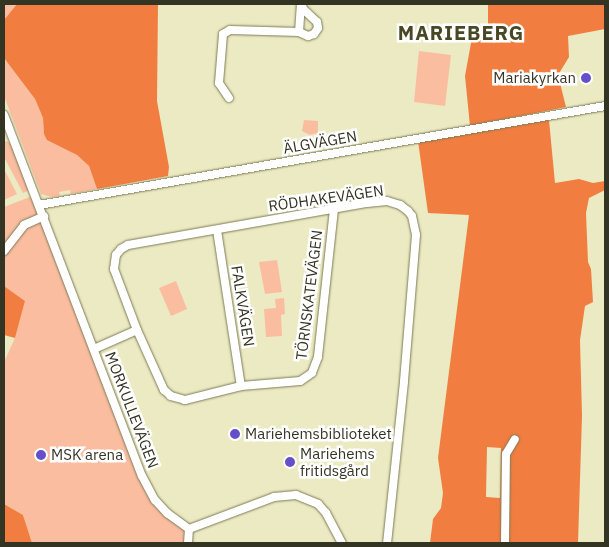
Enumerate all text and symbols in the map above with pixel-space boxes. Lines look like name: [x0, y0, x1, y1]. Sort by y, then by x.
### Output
district label: MARIEBERG: [397, 20, 525, 44]
place label: Mariakyrkan: [493, 69, 576, 87]
marker: Mariakyrkan: [580, 72, 592, 84]
street label: ÄLGVÄGEN: [282, 127, 358, 157]
street label: RÖDHAKEVÄGEN: [267, 181, 385, 215]
street label: TÖRNSKATEVÄGEN: [292, 229, 326, 361]
street label: FALKVÄGEN: [228, 264, 258, 348]
street label: MORKULLEVÄGEN: [101, 349, 163, 471]
place label: Mariehemsbiblioteket: [245, 425, 392, 443]
marker: Mariehemsbiblioteket: [229, 428, 241, 440]
place label: Mariehems fritidsgård: [300, 444, 375, 479]
place label: MSK arena: [51, 446, 123, 464]
marker: MSK arena: [35, 449, 47, 461]
marker: Mariehems fritidsgård: [284, 456, 296, 468]

